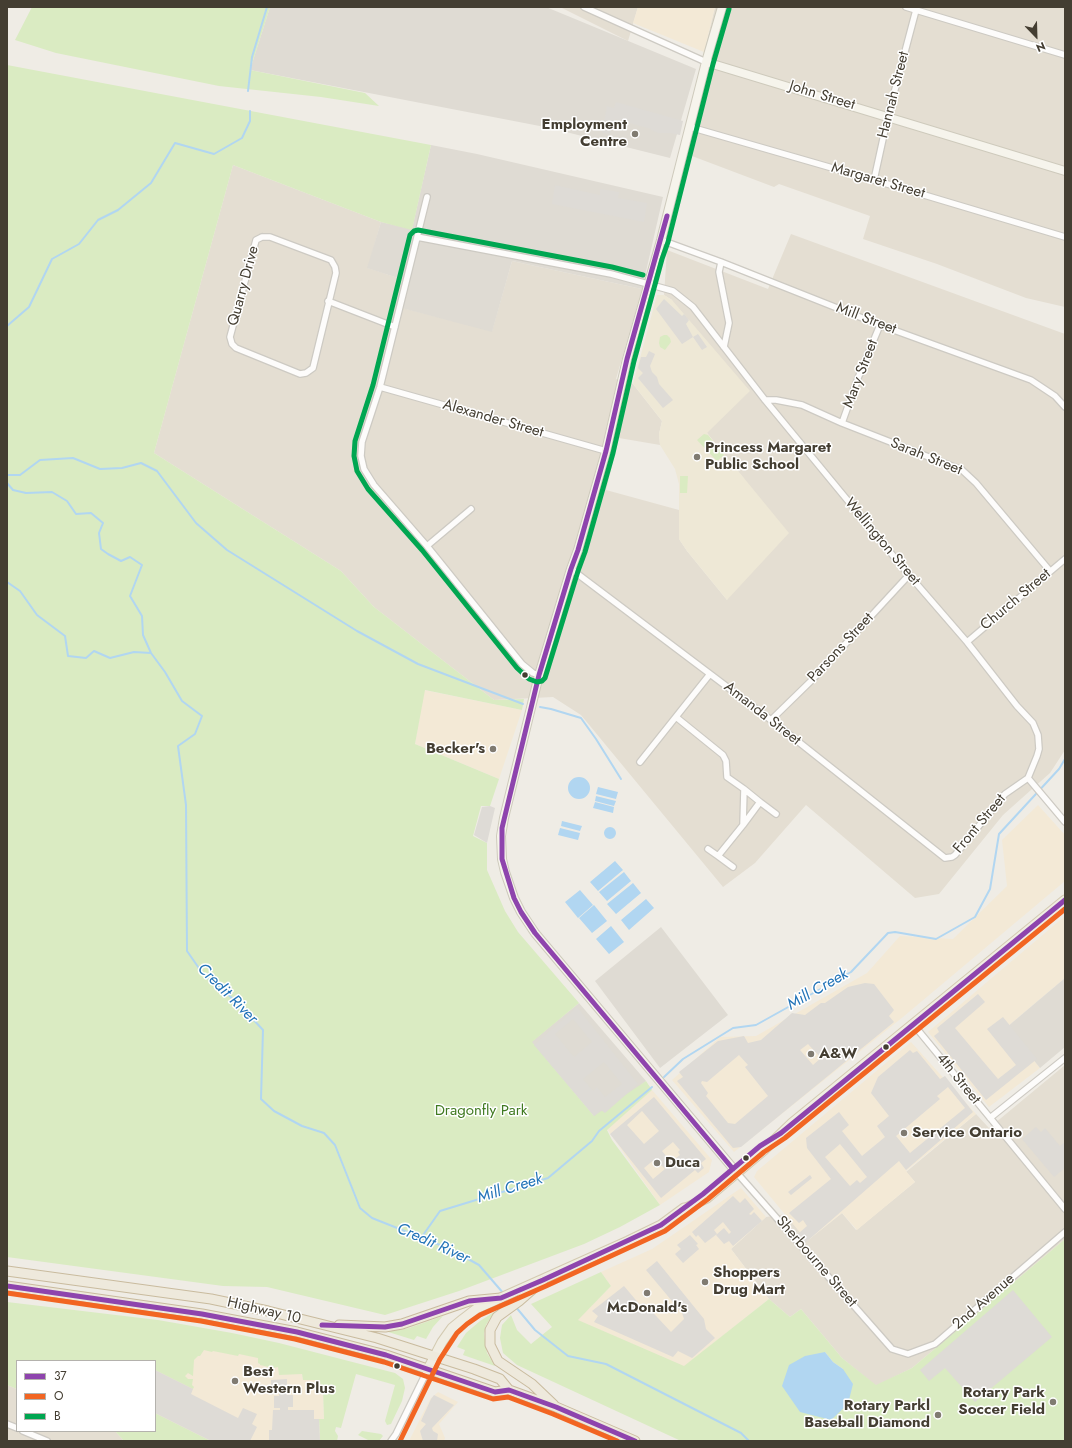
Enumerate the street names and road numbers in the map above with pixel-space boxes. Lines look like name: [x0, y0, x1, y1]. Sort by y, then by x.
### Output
street label: Hannah Street: [874, 50, 914, 140]
street label: John Street: [787, 77, 857, 115]
street label: Margaret Street: [829, 159, 927, 203]
street label: Quarry Drive: [225, 244, 263, 328]
street label: Mill Street: [833, 299, 899, 339]
street label: Mary Street: [840, 337, 882, 411]
street label: Alexander Street: [441, 396, 545, 442]
street label: Sarah Street: [887, 434, 965, 480]
street label: Wellington Street: [840, 495, 924, 589]
street label: Church Street: [977, 565, 1055, 635]
street label: Parsons Street: [804, 609, 878, 687]
street label: Amanda Street: [720, 678, 804, 750]
street label: Front Street: [950, 791, 1010, 857]
street label: 4th Street: [932, 1050, 984, 1108]
street label: Sherbourne Street: [772, 1213, 860, 1311]
street label: 2nd Avenue: [949, 1270, 1019, 1334]
street label: Highway 10: [225, 1294, 303, 1328]

